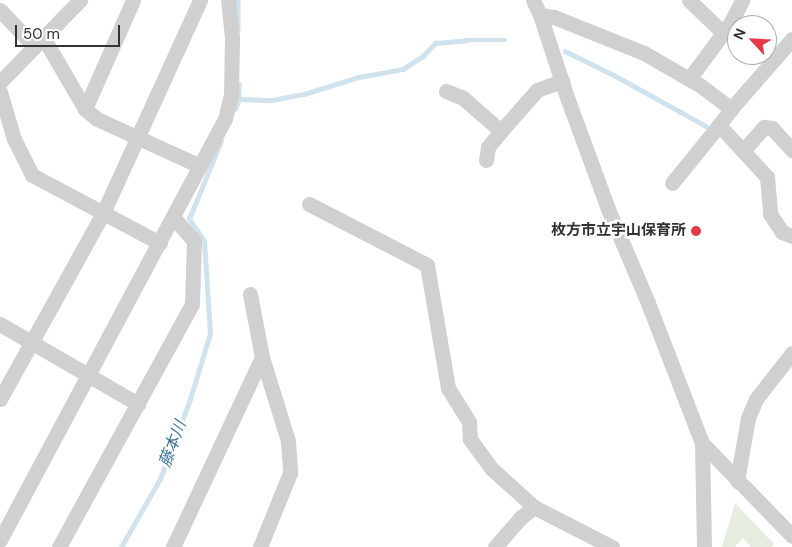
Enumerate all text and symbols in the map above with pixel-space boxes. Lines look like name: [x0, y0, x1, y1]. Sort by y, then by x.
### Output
scale bar: [18, 15, 122, 47]
north arrow: [727, 15, 777, 65]
text: 50 m: [23, 24, 60, 44]
text: N: [729, 26, 750, 43]
place label: 枚方市立宇山保育所: [551, 222, 686, 240]
marker: 枚方市立宇山保育所: [690, 225, 702, 237]
water label: 藤本川: [155, 418, 191, 470]

